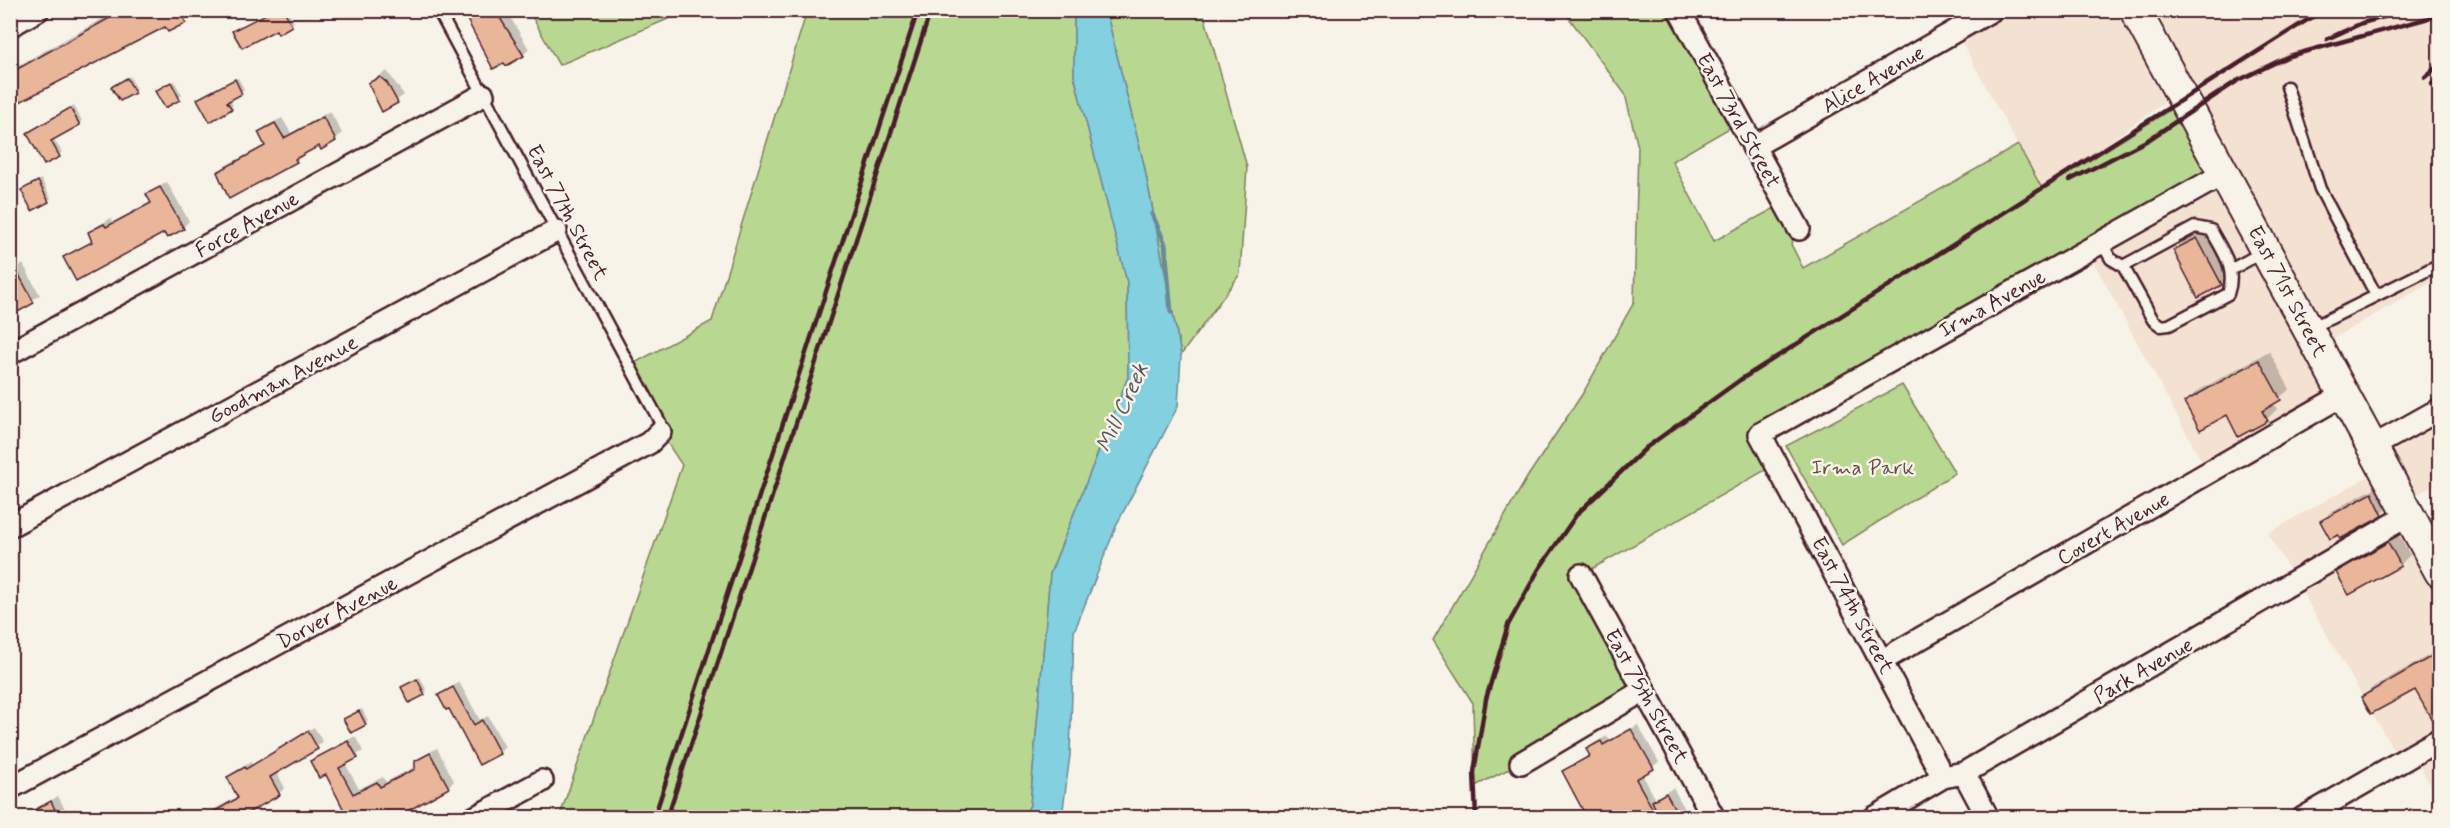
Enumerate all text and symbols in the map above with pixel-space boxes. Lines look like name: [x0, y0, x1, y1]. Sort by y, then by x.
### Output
street label: Alice Avenue: [1817, 39, 1930, 120]
street label: East 73rd Street: [1689, 48, 1787, 193]
street label: East 77th Street: [520, 140, 615, 286]
street label: Force Avenue: [191, 185, 304, 265]
street label: East 71st Street: [2241, 221, 2334, 363]
street label: Irma Avenue: [1934, 263, 2051, 345]
street label: Goodman Avenue: [204, 329, 363, 431]
water label: Mill Creek: [1090, 359, 1156, 457]
park label: Irma Park: [1812, 454, 1915, 482]
street label: Covert Avenue: [2052, 485, 2175, 572]
street label: East 74th Street: [1804, 532, 1900, 680]
street label: Dorver Avenue: [272, 569, 403, 656]
street label: East 75th Street: [1597, 624, 1695, 770]
street label: Park Avenue: [2089, 631, 2198, 711]

